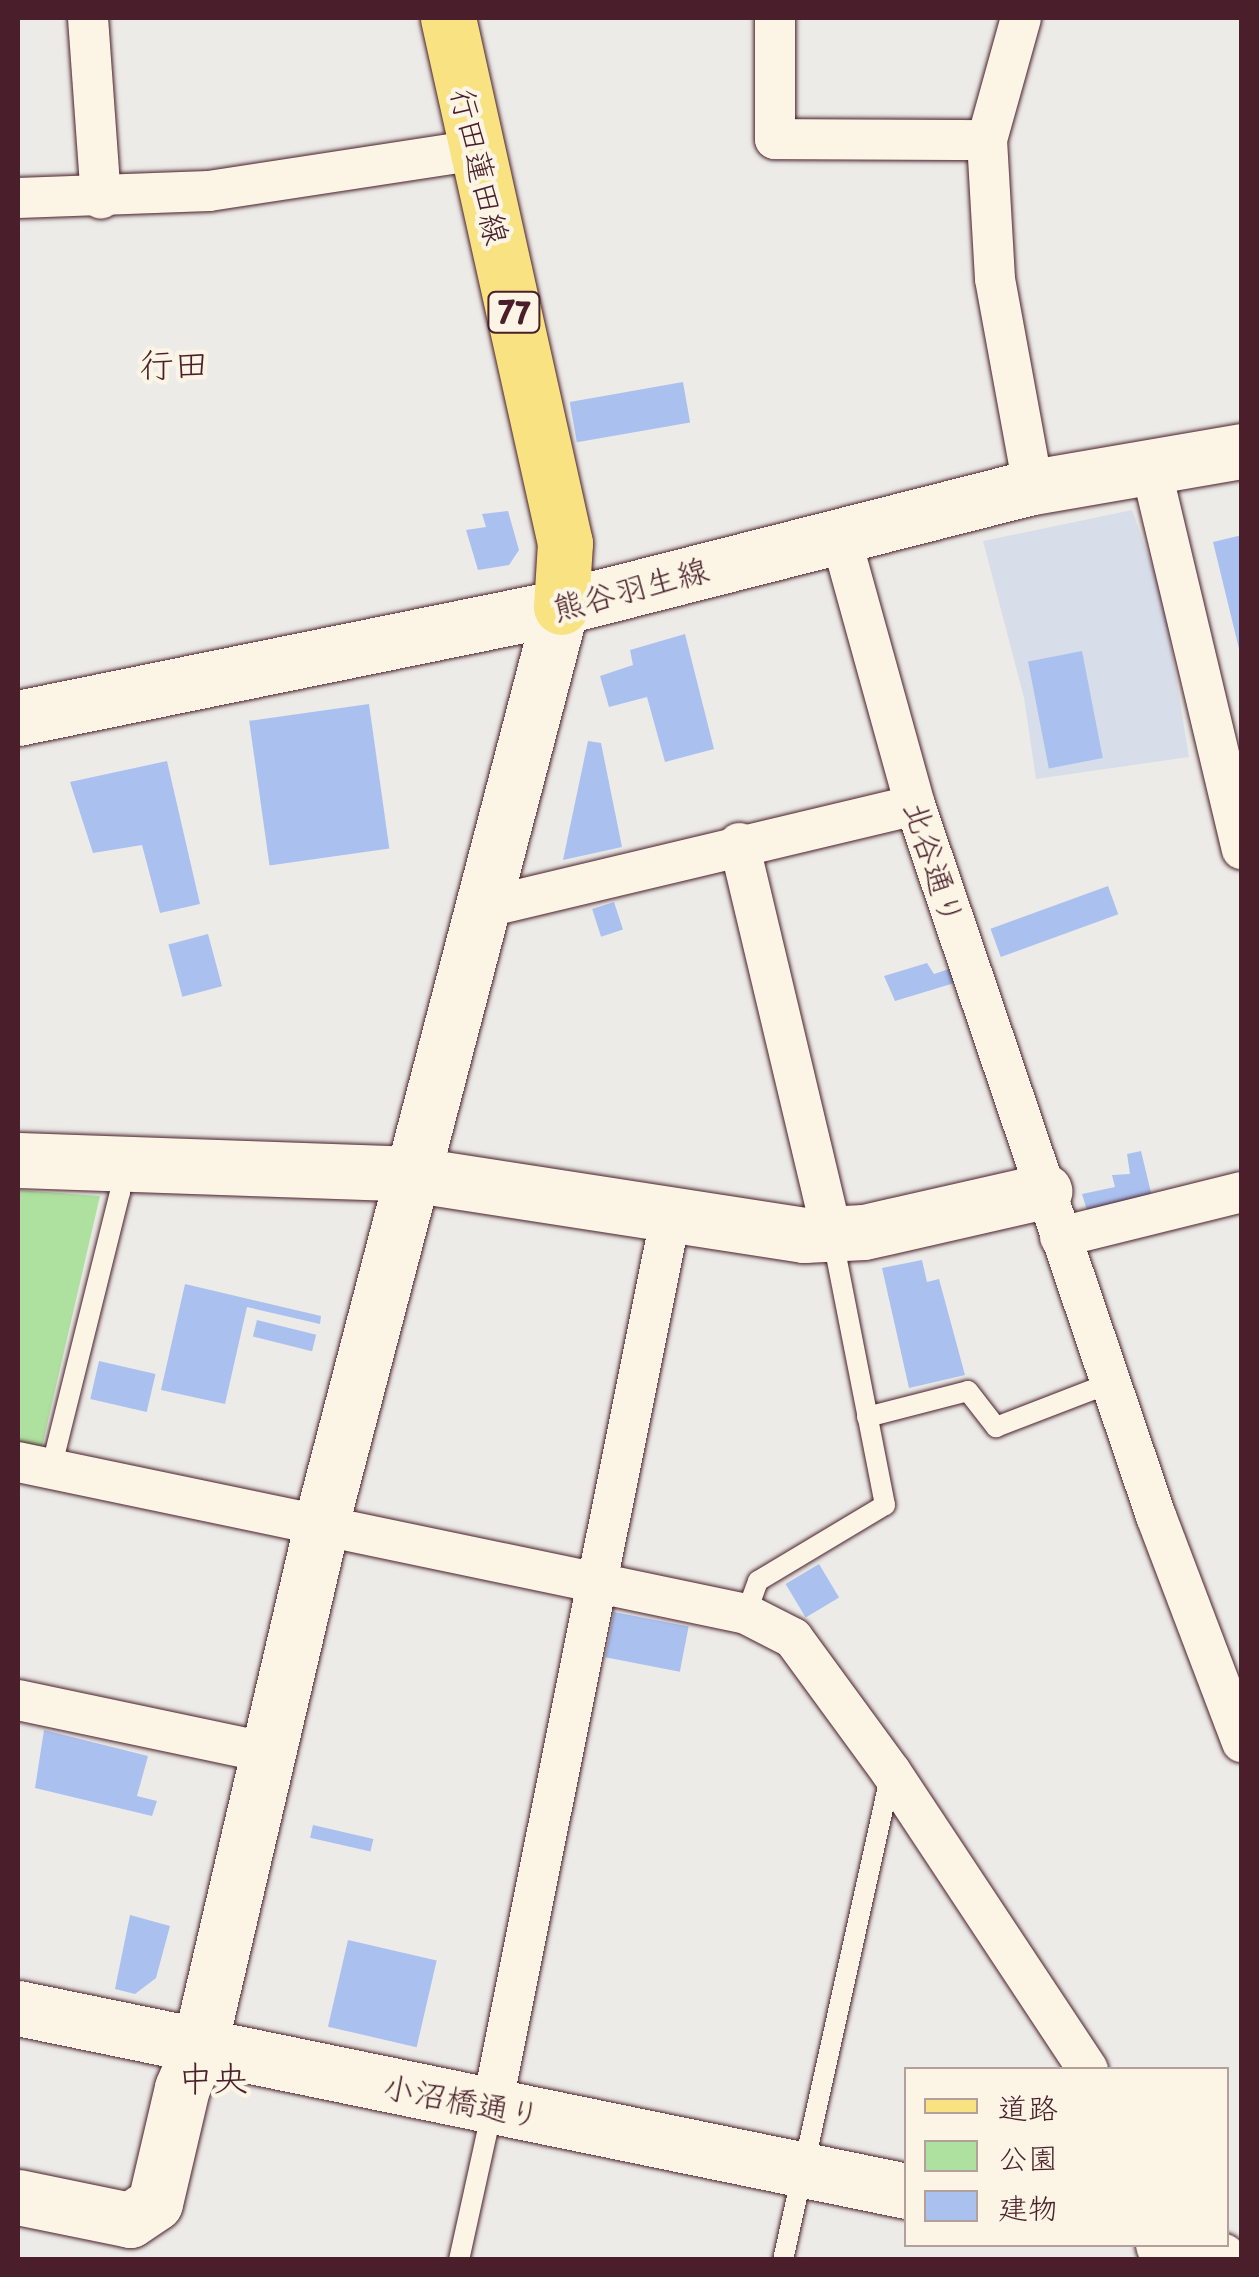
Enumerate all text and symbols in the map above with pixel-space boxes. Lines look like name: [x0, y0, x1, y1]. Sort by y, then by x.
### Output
street label: 行田蓮田線: [444, 84, 518, 248]
road number: 77: [486, 287, 542, 337]
district label: 行田: [139, 342, 209, 384]
street label: 熊谷羽生線: [548, 549, 712, 627]
street label: 北谷通り: [897, 796, 973, 930]
district label: 中央: [178, 2056, 248, 2098]
street label: 小沼橋通り: [380, 2066, 544, 2134]
legend: [904, 2067, 1229, 2247]
text: 道路: [998, 2084, 1058, 2129]
text: 公園: [998, 2134, 1058, 2179]
text: 建物: [998, 2184, 1058, 2229]

